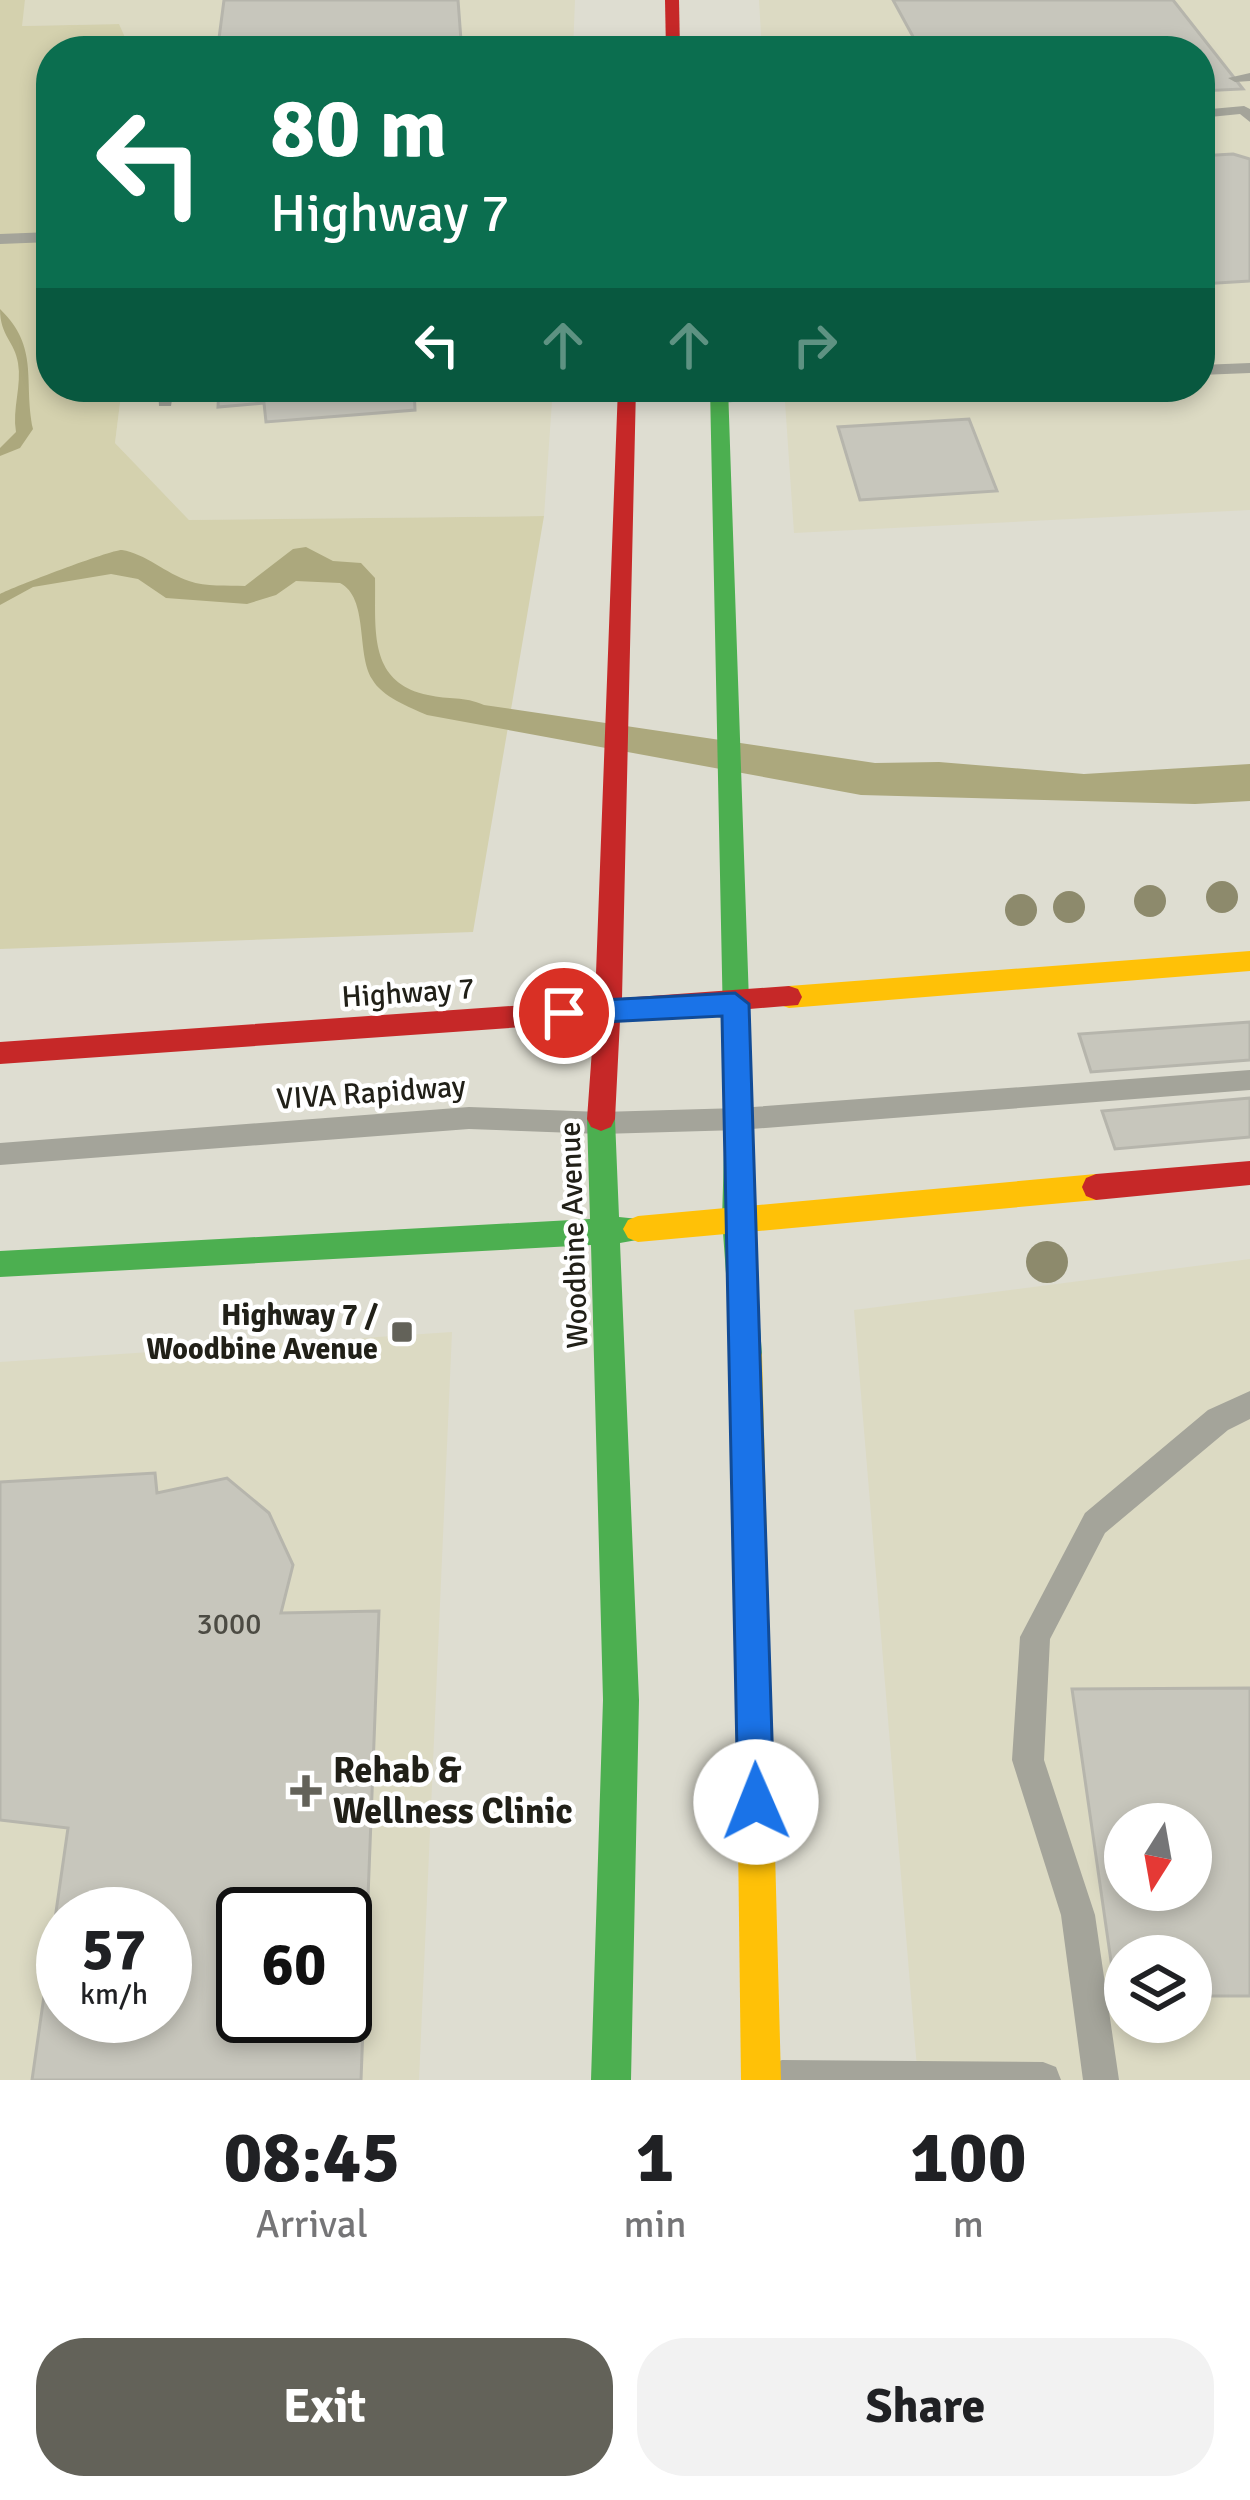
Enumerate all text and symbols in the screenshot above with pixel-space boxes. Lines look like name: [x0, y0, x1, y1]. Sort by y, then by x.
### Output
text: 80 m: [270, 77, 447, 181]
icon: left: [72, 84, 228, 240]
text: Highway 7: [270, 180, 510, 247]
icon: left: [404, 312, 470, 378]
icon: ahead: [530, 312, 596, 378]
icon: ahead: [656, 312, 722, 378]
icon: right: [782, 312, 848, 378]
pin: [513, 962, 615, 1064]
street label: Highway 7: [340, 970, 476, 1016]
icon: arrive: [531, 980, 597, 1046]
street label: VIVA Rapidway: [275, 1068, 467, 1118]
street label: Woodbine Avenue: [552, 1121, 596, 1349]
place label: Highway 7 / Woodbine Avenue: [146, 1297, 378, 1368]
marker: Highway 7 / Woodbine Avenue: [389, 1319, 415, 1345]
house number: 3000: [197, 1606, 261, 1643]
position arrow: [693, 1739, 819, 1865]
place label: Rehab & Wellness Clinic: [333, 1748, 573, 1834]
marker: Rehab & Wellness Clinic: [290, 1775, 322, 1807]
north arrow: [1104, 1803, 1212, 1911]
map controls: [1104, 1803, 1212, 2043]
speed limit sign: 60: [216, 1887, 372, 2043]
text: 57: [82, 1913, 146, 1987]
button: layers: [1104, 1935, 1212, 2043]
text: km/h: [80, 1976, 148, 2013]
text: 08:45: [223, 2113, 400, 2202]
text: 1: [636, 2113, 674, 2202]
text: 100: [910, 2113, 1027, 2202]
text: Arrival: [256, 2200, 368, 2248]
text: min: [624, 2200, 687, 2248]
text: m: [953, 2200, 984, 2248]
button: Exit: [36, 2338, 613, 2476]
button: Share: [637, 2338, 1214, 2476]

